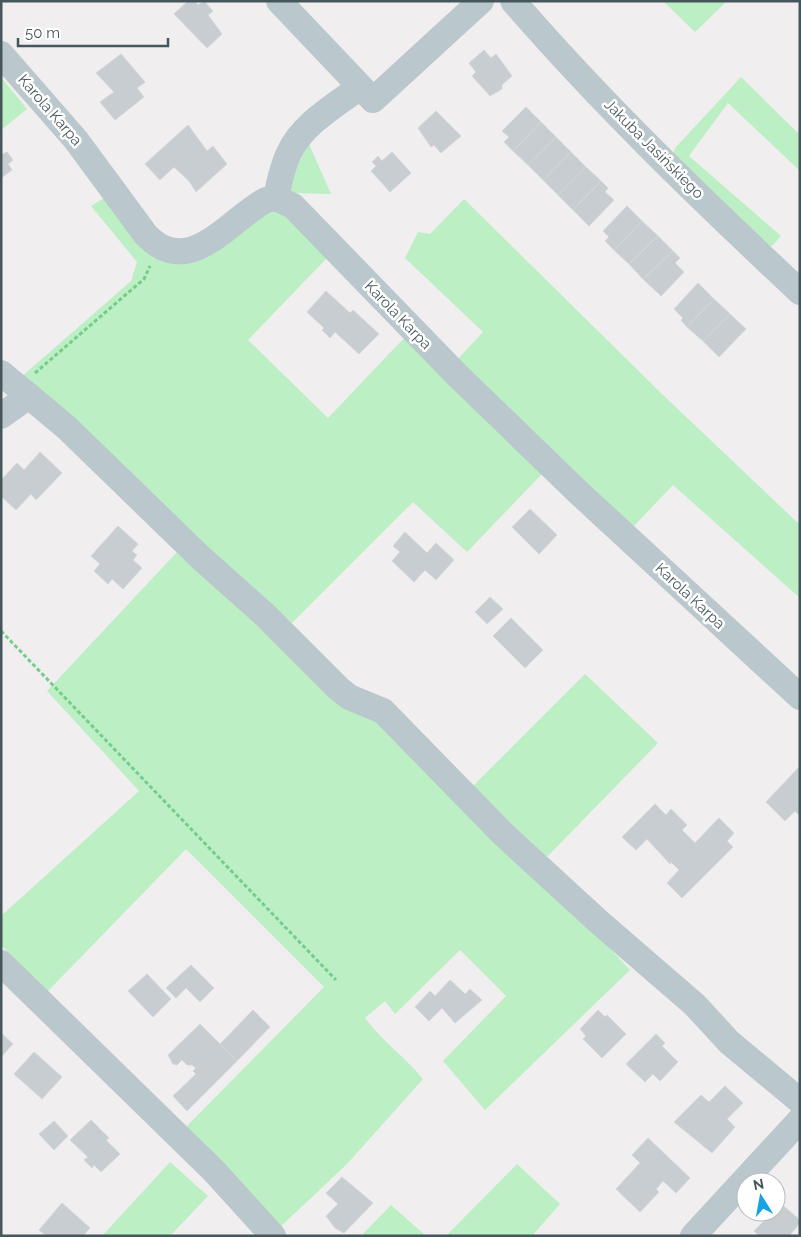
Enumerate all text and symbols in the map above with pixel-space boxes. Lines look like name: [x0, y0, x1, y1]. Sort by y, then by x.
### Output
scale bar: [18, 15, 168, 47]
text: 50 m: [25, 24, 60, 42]
street label: Karola Karpa: [14, 71, 86, 149]
street label: Jakuba Jasińskiego: [601, 96, 707, 202]
street label: Karola Karpa: [361, 277, 435, 353]
street label: Karola Karpa: [652, 559, 728, 633]
north arrow: [736, 1172, 786, 1222]
text: N: [752, 1175, 765, 1193]

